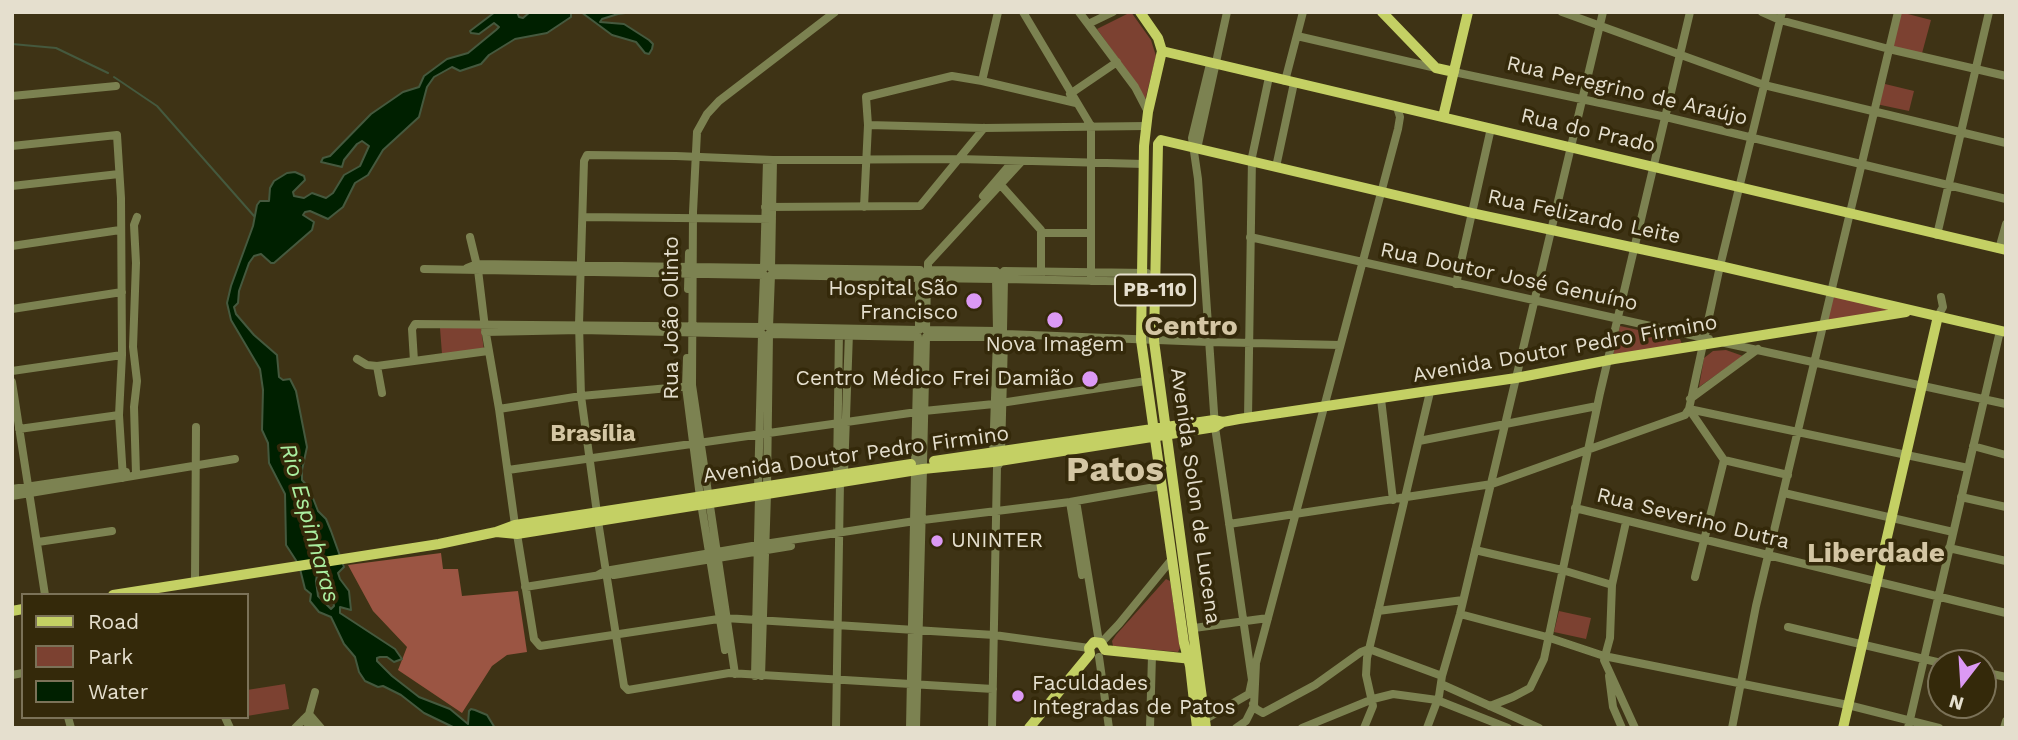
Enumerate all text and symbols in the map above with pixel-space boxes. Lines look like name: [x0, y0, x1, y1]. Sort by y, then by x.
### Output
street label: Rua Peregrino de Araújo: [1504, 51, 1750, 131]
street label: Rua do Prado: [1518, 103, 1658, 159]
street label: Rua Felizardo Leite: [1485, 184, 1683, 250]
street label: Rua João Olinto: [659, 236, 685, 400]
street label: Rua Doutor José Genuíno: [1378, 237, 1640, 317]
road number: PB-110: [1115, 274, 1195, 306]
place label: Hospital São Francisco: [828, 276, 958, 326]
marker: Hospital São Francisco: [964, 291, 984, 311]
marker: Nova Imagem: [1045, 310, 1065, 330]
district label: Centro: [1144, 310, 1238, 344]
street label: Avenida Doutor Pedro Firmino: [1411, 310, 1719, 388]
place label: Nova Imagem: [986, 332, 1124, 358]
place label: Centro Médico Frei Damião: [796, 366, 1074, 392]
street label: Avenida Solon de Lucena: [1165, 366, 1225, 626]
marker: Centro Médico Frei Damião: [1080, 369, 1100, 389]
district label: Brasília: [550, 420, 636, 448]
street label: Avenida Doutor Pedro Firmino: [701, 421, 1011, 489]
water label: Rio Espinharas: [273, 440, 345, 606]
district label: Patos: [1066, 450, 1164, 492]
street label: Rua Severino Dutra: [1594, 483, 1792, 555]
place label: UNINTER: [951, 528, 1043, 554]
marker: UNINTER: [929, 533, 945, 549]
district label: Liberdade: [1807, 537, 1945, 571]
legend: [21, 593, 248, 719]
text: Road: [88, 609, 139, 634]
text: Park: [88, 644, 133, 669]
north arrow: [1927, 649, 1997, 719]
place label: Faculdades Integradas de Patos: [1032, 671, 1236, 721]
text: Water: [88, 679, 148, 704]
marker: Faculdades Integradas de Patos: [1010, 688, 1026, 704]
text: N: [1946, 690, 1966, 716]

